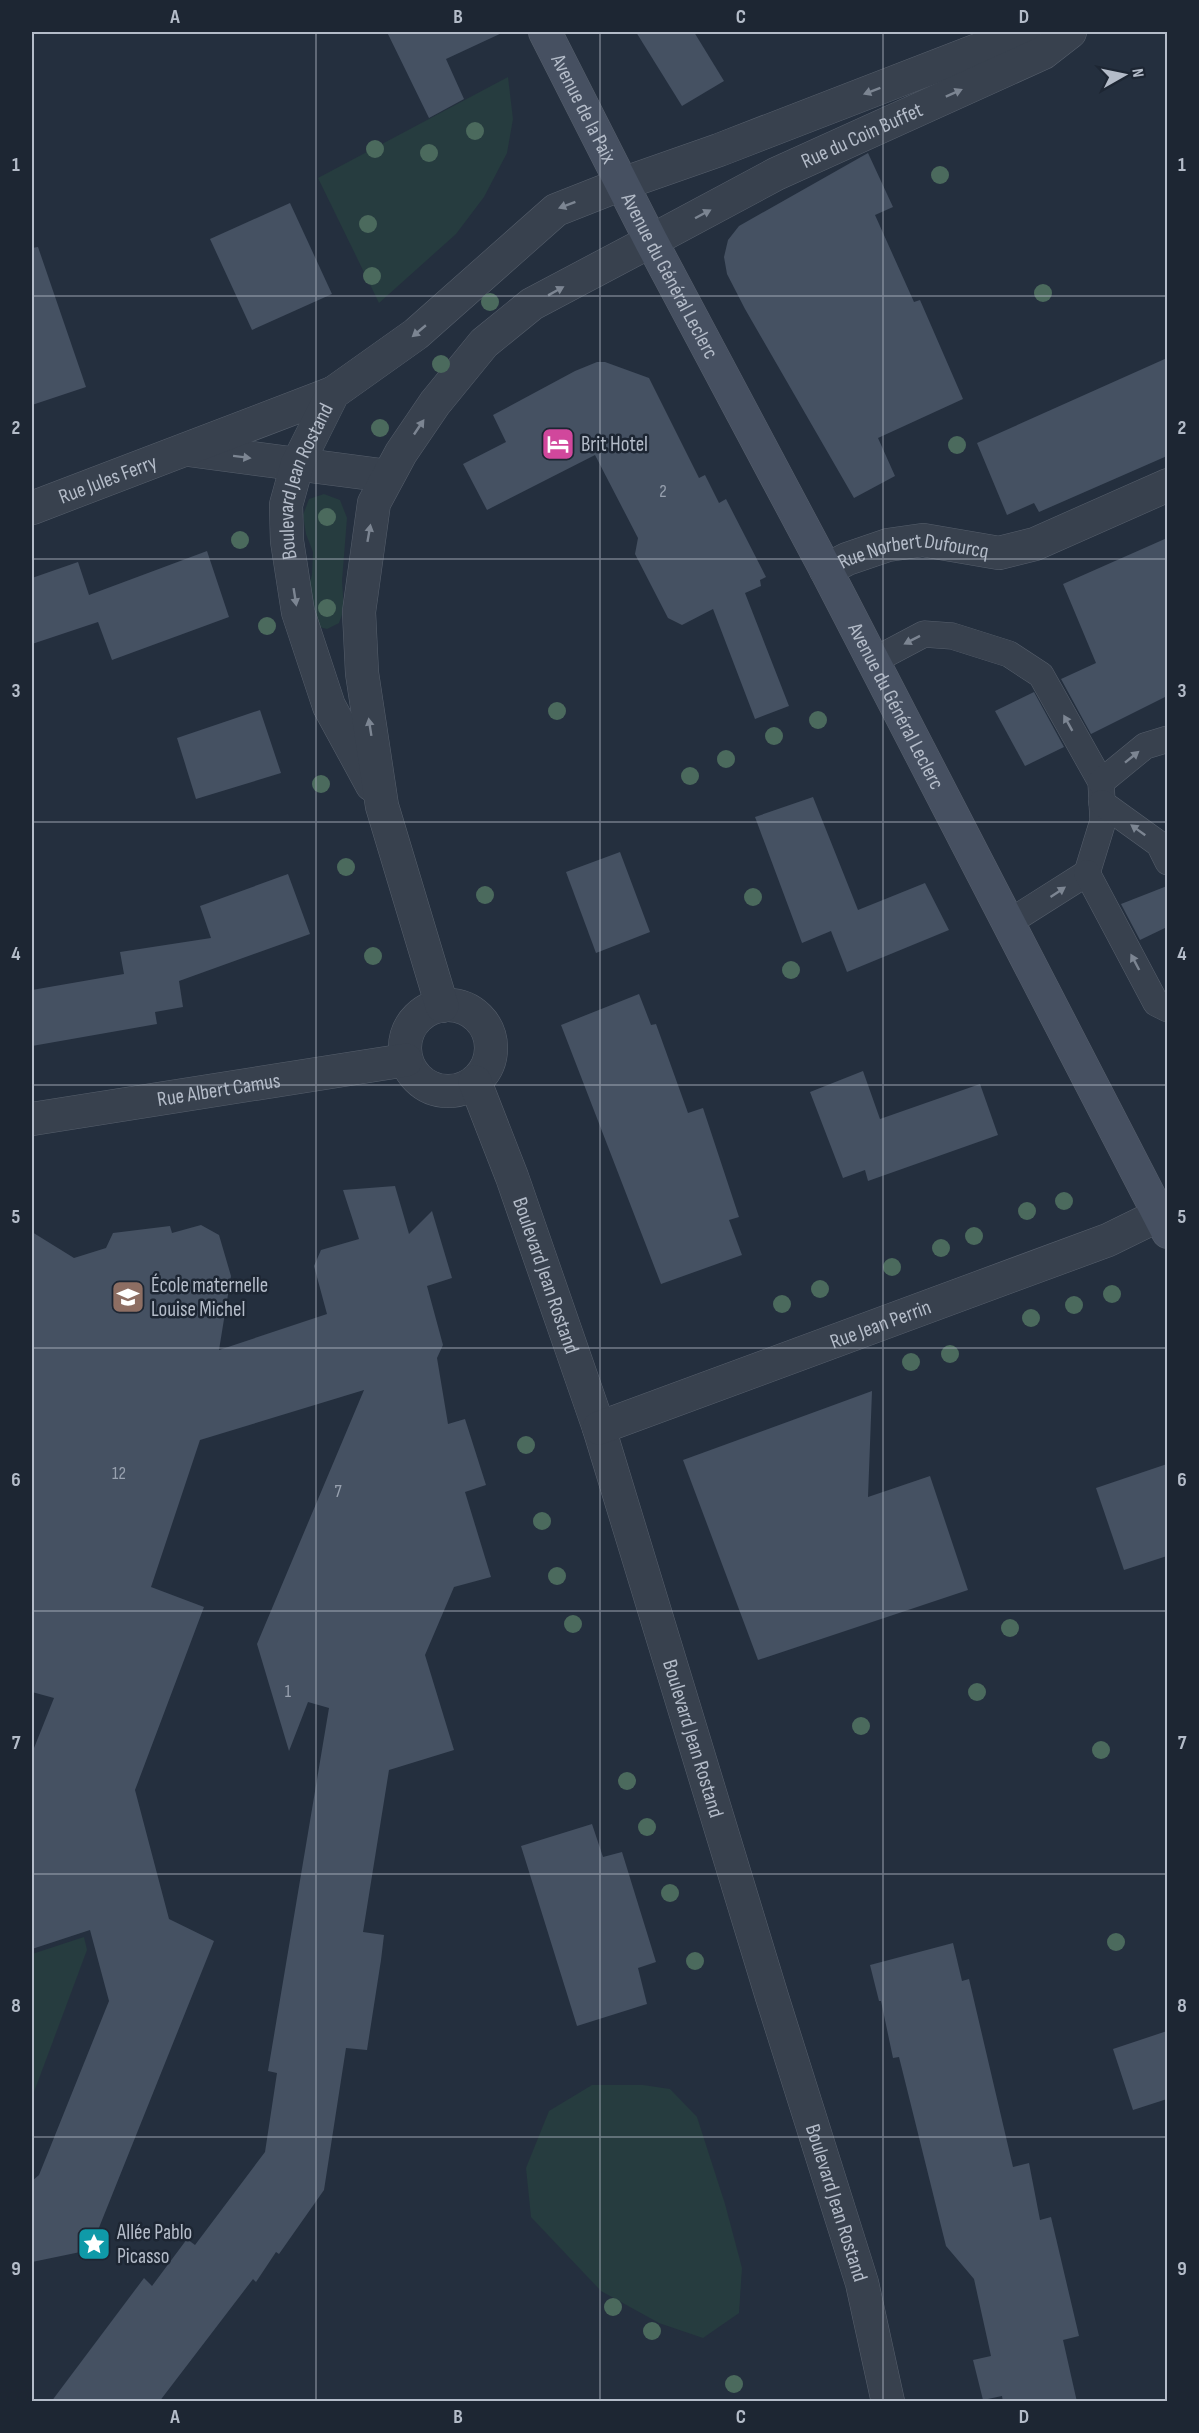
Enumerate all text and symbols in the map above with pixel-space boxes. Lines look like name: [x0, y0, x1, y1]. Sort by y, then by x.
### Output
text: A: [169, 5, 180, 29]
text: B: [453, 5, 463, 29]
text: C: [736, 5, 746, 29]
text: D: [1019, 5, 1029, 29]
north arrow: [1094, 45, 1154, 105]
street label: Avenue de la Paix: [545, 49, 622, 168]
text: N: [1127, 67, 1147, 79]
one-way arrow: [863, 87, 881, 96]
one-way arrow: [946, 89, 963, 98]
street label: Rue du Coin Buffet: [797, 97, 926, 173]
text: 1: [12, 153, 20, 177]
text: 1: [1178, 153, 1186, 177]
street label: Avenue du Général Leclerc: [616, 188, 724, 363]
one-way arrow: [558, 201, 576, 211]
one-way arrow: [695, 209, 712, 219]
one-way arrow: [547, 286, 564, 296]
one-way arrow: [411, 325, 427, 338]
street label: Boulevard Jean Rostand: [273, 399, 338, 561]
text: 2: [12, 416, 20, 440]
text: 2: [1178, 416, 1186, 440]
one-way arrow: [413, 419, 425, 435]
hotel icon: Brit Hotel: [540, 426, 576, 462]
place label: Brit Hotel: [581, 432, 648, 457]
street label: Rue Jules Ferry: [55, 449, 160, 509]
one-way arrow: [233, 452, 252, 462]
house number: 2: [659, 481, 667, 502]
one-way arrow: [365, 524, 374, 543]
street label: Rue Norbert Dufourcq: [834, 527, 991, 574]
one-way arrow: [291, 588, 300, 607]
street label: Avenue du Général Leclerc: [842, 618, 950, 793]
one-way arrow: [904, 635, 921, 645]
text: 3: [12, 679, 21, 703]
text: 3: [1178, 679, 1187, 703]
one-way arrow: [1064, 715, 1074, 732]
one-way arrow: [366, 717, 375, 736]
one-way arrow: [1124, 750, 1140, 763]
one-way arrow: [1131, 824, 1146, 836]
one-way arrow: [1050, 887, 1066, 898]
text: 4: [11, 942, 21, 966]
text: 4: [1177, 942, 1187, 966]
one-way arrow: [1130, 954, 1140, 971]
street label: Rue Albert Camus: [155, 1068, 282, 1112]
street label: Boulevard Jean Rostand: [507, 1194, 585, 1357]
text: 5: [12, 1205, 21, 1229]
text: 5: [1178, 1205, 1187, 1229]
place label: École maternelle Louise Michel: [151, 1273, 268, 1322]
school or university icon: École maternelle Louise Michel: [110, 1279, 146, 1315]
street label: Rue Jean Perrin: [826, 1294, 934, 1354]
house number: 12: [112, 1463, 126, 1484]
text: 6: [11, 1468, 21, 1492]
text: 6: [1177, 1468, 1187, 1492]
house number: 7: [334, 1481, 342, 1502]
street label: Boulevard Jean Rostand: [658, 1656, 729, 1820]
house number: 1: [285, 1681, 292, 1702]
text: 7: [12, 1731, 21, 1755]
text: 7: [1178, 1731, 1187, 1755]
text: 8: [11, 1994, 21, 2018]
text: 8: [1177, 1994, 1187, 2018]
street label: Boulevard Jean Rostand: [800, 2121, 873, 2285]
place label: Allée Pablo Picasso: [116, 2220, 192, 2269]
place icon: Allée Pablo Picasso: [76, 2226, 112, 2262]
text: 9: [11, 2257, 21, 2281]
text: 9: [1177, 2257, 1187, 2281]
text: A: [169, 2405, 180, 2429]
text: B: [453, 2405, 463, 2429]
text: C: [736, 2405, 746, 2429]
text: D: [1019, 2405, 1029, 2429]

